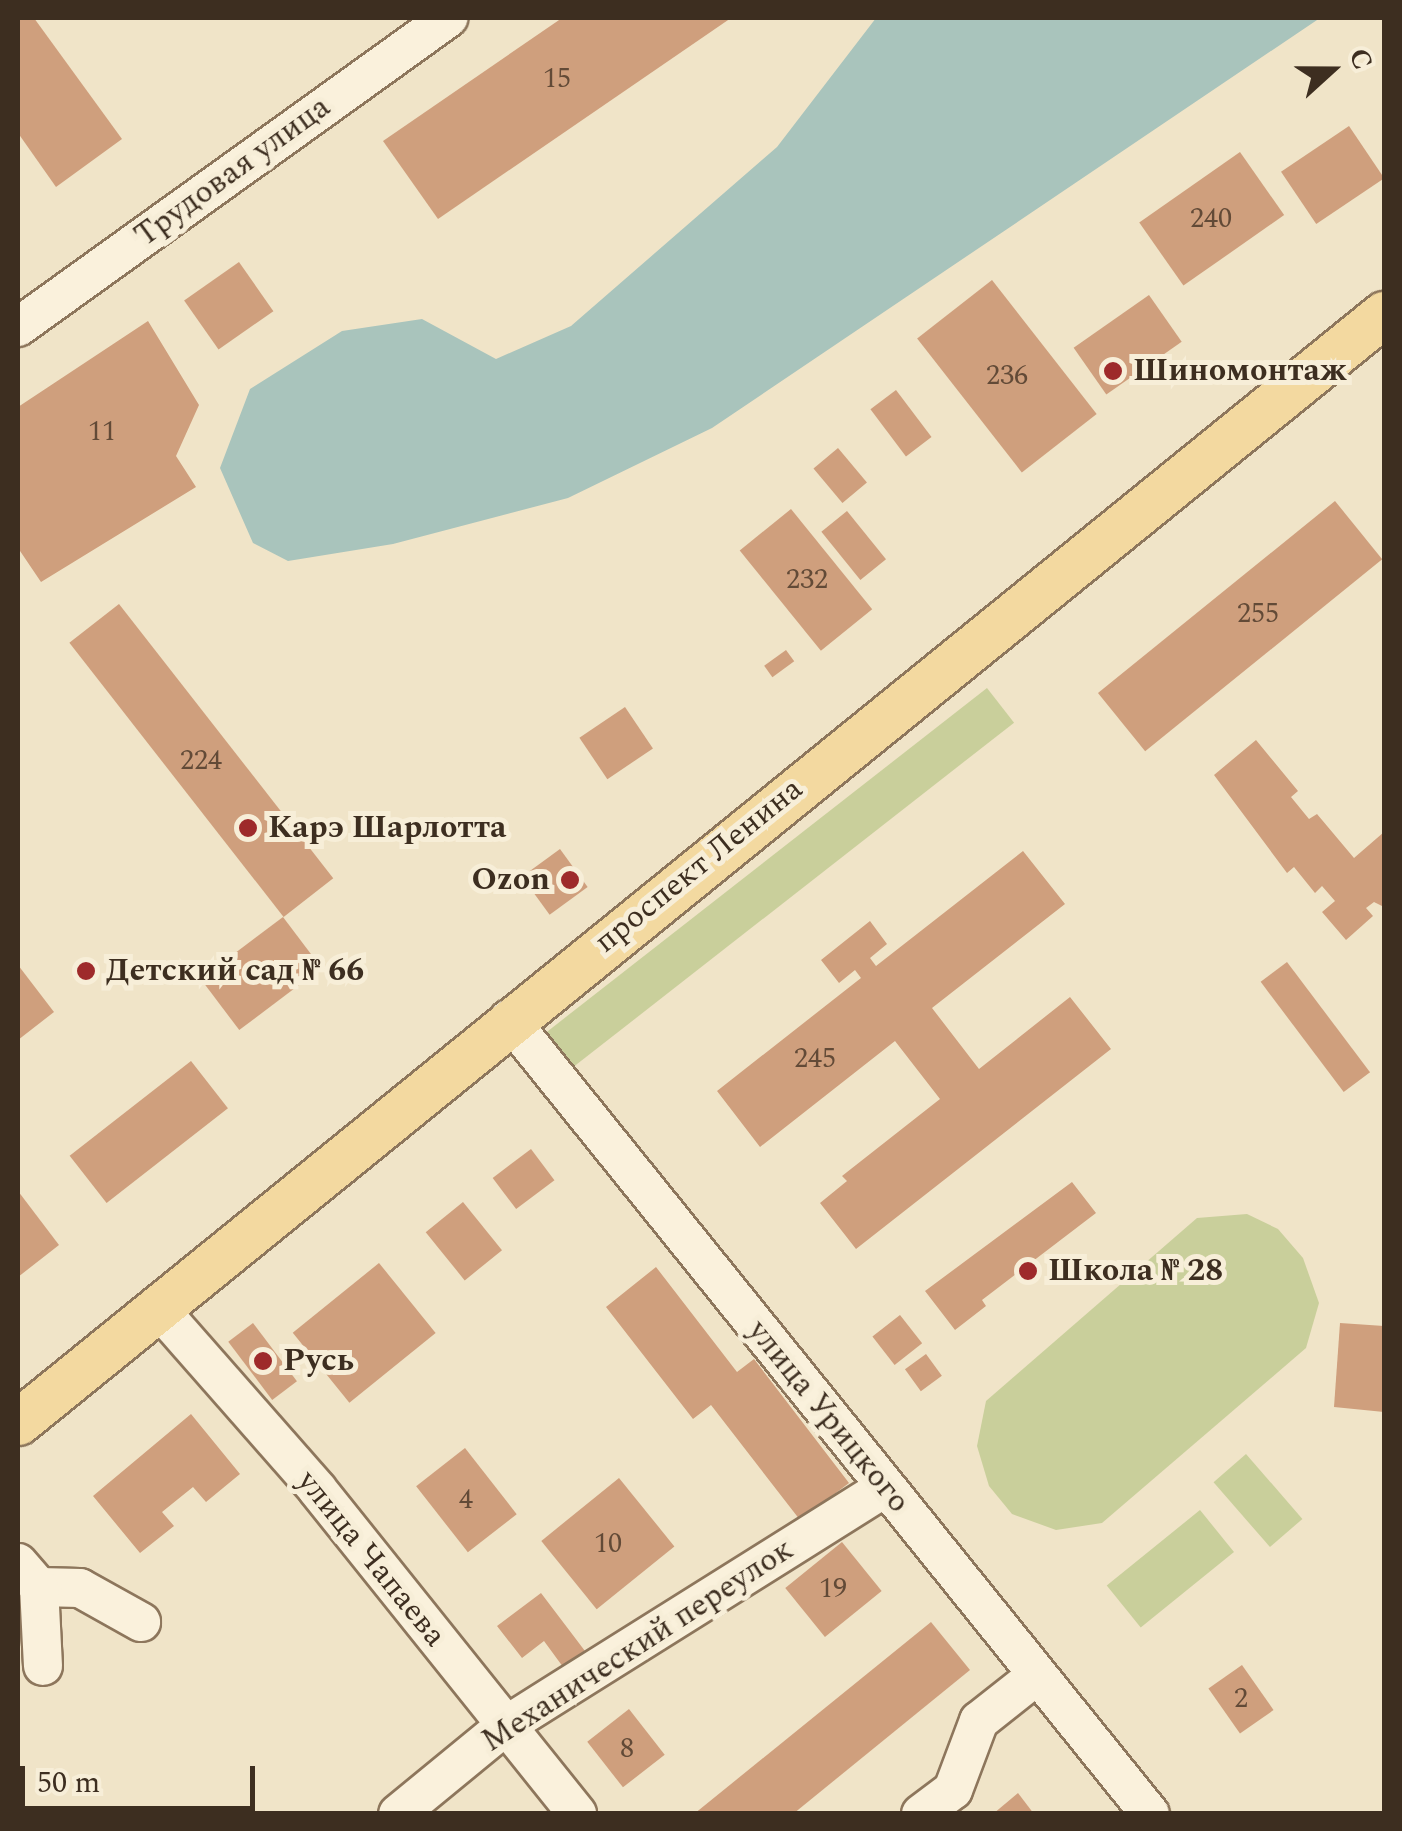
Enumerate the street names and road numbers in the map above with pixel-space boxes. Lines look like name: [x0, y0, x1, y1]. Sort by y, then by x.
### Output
street label: Трудовая улица: [128, 88, 338, 256]
street label: проспект Ленина: [587, 770, 811, 962]
street label: улица Урицкого: [739, 1313, 917, 1521]
street label: улица Чапаева: [288, 1463, 454, 1655]
street label: Механический переулок: [475, 1531, 801, 1761]

